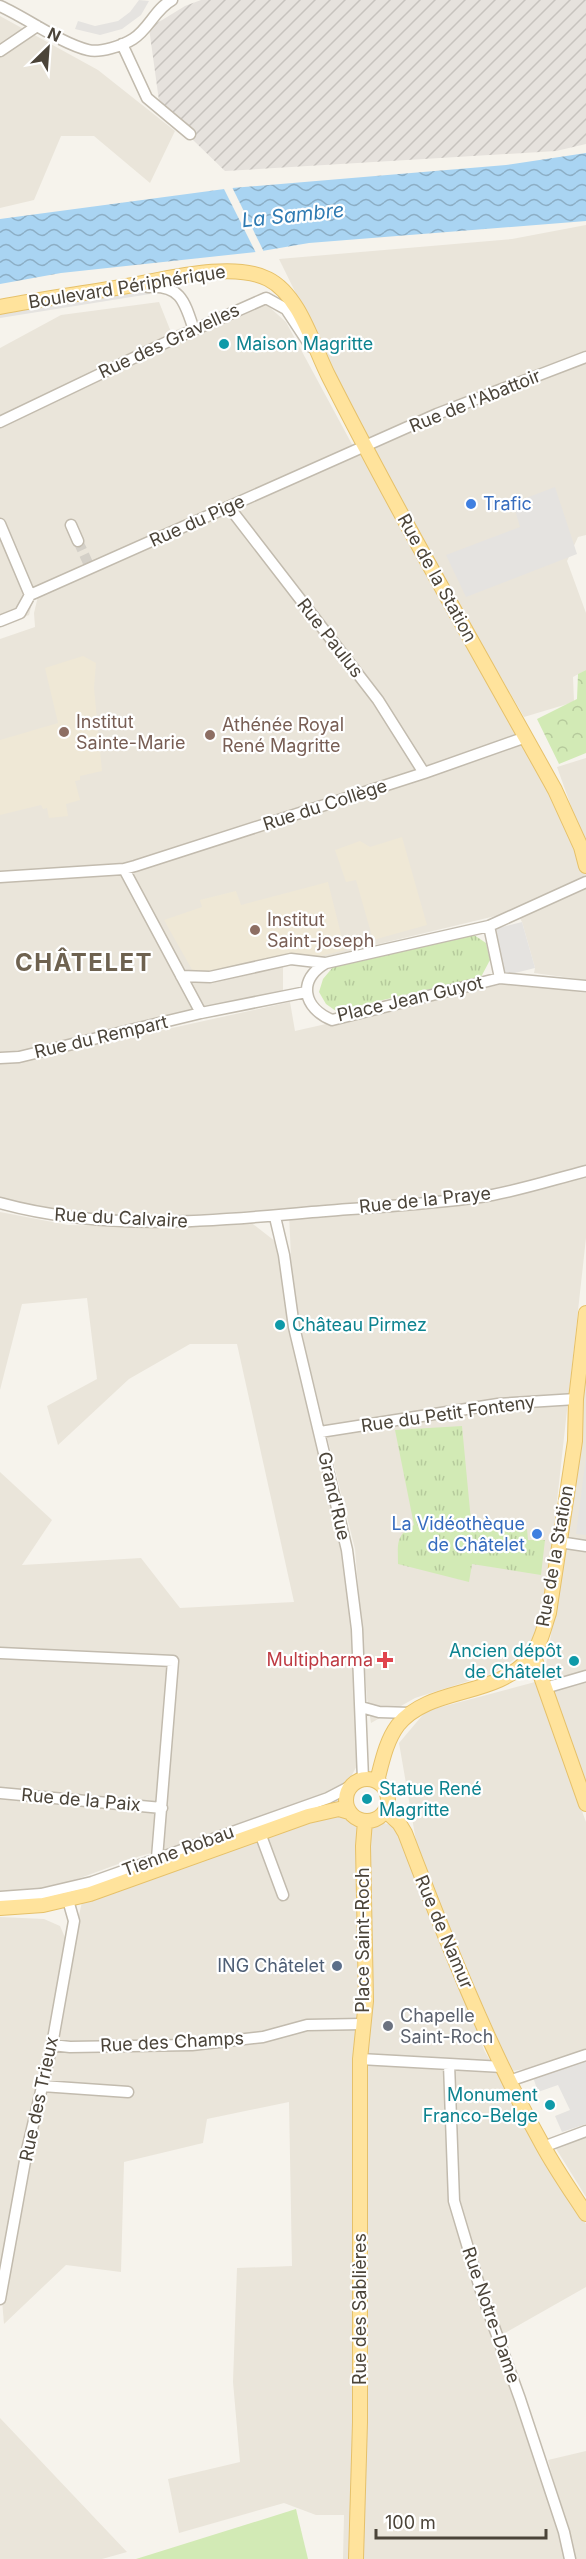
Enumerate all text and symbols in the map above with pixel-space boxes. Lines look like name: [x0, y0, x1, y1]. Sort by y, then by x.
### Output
north arrow: [18, 18, 78, 78]
text: N: [45, 23, 64, 46]
water label: La Sambre: [241, 198, 345, 232]
street label: Boulevard Périphérique: [27, 261, 227, 312]
street label: Rue des Gravelles: [95, 299, 243, 382]
place label: Maison Magritte: [236, 333, 373, 354]
marker: Maison Magritte: [217, 337, 231, 351]
street label: Rue de l'Abattoir: [406, 365, 544, 436]
street label: Rue du Pige: [146, 490, 248, 551]
place label: Trafic: [483, 493, 532, 514]
marker: Trafic: [464, 497, 478, 511]
street label: Rue de la Station: [394, 510, 481, 645]
street label: Rue Paulus: [293, 594, 368, 681]
place label: Institut Sainte-Marie: [76, 711, 185, 753]
place label: Athénée Royal René Magritte: [222, 714, 344, 756]
marker: Institut Sainte-Marie: [57, 725, 71, 739]
marker: Athénée Royal René Magritte: [203, 728, 217, 742]
street label: Rue du Collège: [260, 775, 390, 834]
place label: Institut Saint-joseph: [267, 909, 374, 951]
marker: Institut Saint-joseph: [248, 923, 262, 937]
district label: CHÂTELET: [15, 947, 153, 977]
street label: Place Jean Guyot: [335, 971, 485, 1026]
street label: Rue du Rempart: [32, 1011, 170, 1062]
street label: Rue de la Praye: [358, 1182, 492, 1217]
street label: Rue du Calvaire: [54, 1204, 188, 1231]
place label: Château Pirmez: [292, 1314, 427, 1335]
marker: Château Pirmez: [273, 1318, 287, 1332]
street label: Rue du Petit Fonteny: [360, 1391, 536, 1436]
street label: Grand'Rue: [314, 1450, 355, 1542]
street label: Rue de la Station: [532, 1484, 577, 1628]
place label: La Vidéothèque de Châtelet: [391, 1513, 525, 1555]
marker: La Vidéothèque de Châtelet: [530, 1527, 544, 1541]
place label: Ancien dépôt de Châtelet: [449, 1640, 562, 1682]
place label: Multipharma: [267, 1649, 373, 1670]
marker: Multipharma: [378, 1653, 392, 1667]
marker: Ancien dépôt de Châtelet: [567, 1654, 581, 1668]
place label: Statue René Magritte: [379, 1778, 482, 1820]
street label: Rue de la Paix: [21, 1784, 142, 1815]
marker: Statue René Magritte: [360, 1792, 374, 1806]
street label: Tienne Robau: [119, 1821, 237, 1880]
street label: Place Saint-Roch: [352, 1867, 373, 2013]
street label: Rue de Namur: [411, 1872, 478, 1992]
place label: ING Châtelet: [217, 1955, 325, 1976]
marker: ING Châtelet: [330, 1959, 344, 1973]
place label: Chapelle Saint-Roch: [400, 2005, 494, 2047]
marker: Chapelle Saint-Roch: [381, 2019, 395, 2033]
street label: Rue des Champs: [99, 2027, 244, 2056]
street label: Rue des Trieux: [15, 2035, 62, 2163]
place label: Monument Franco-Belge: [423, 2084, 538, 2126]
marker: Monument Franco-Belge: [543, 2098, 557, 2112]
street label: Rue des Sablières: [349, 2233, 370, 2385]
street label: Rue Notre-Dame: [458, 2244, 525, 2386]
scale bar: [376, 2502, 546, 2540]
text: 100 m: [385, 2512, 436, 2533]

